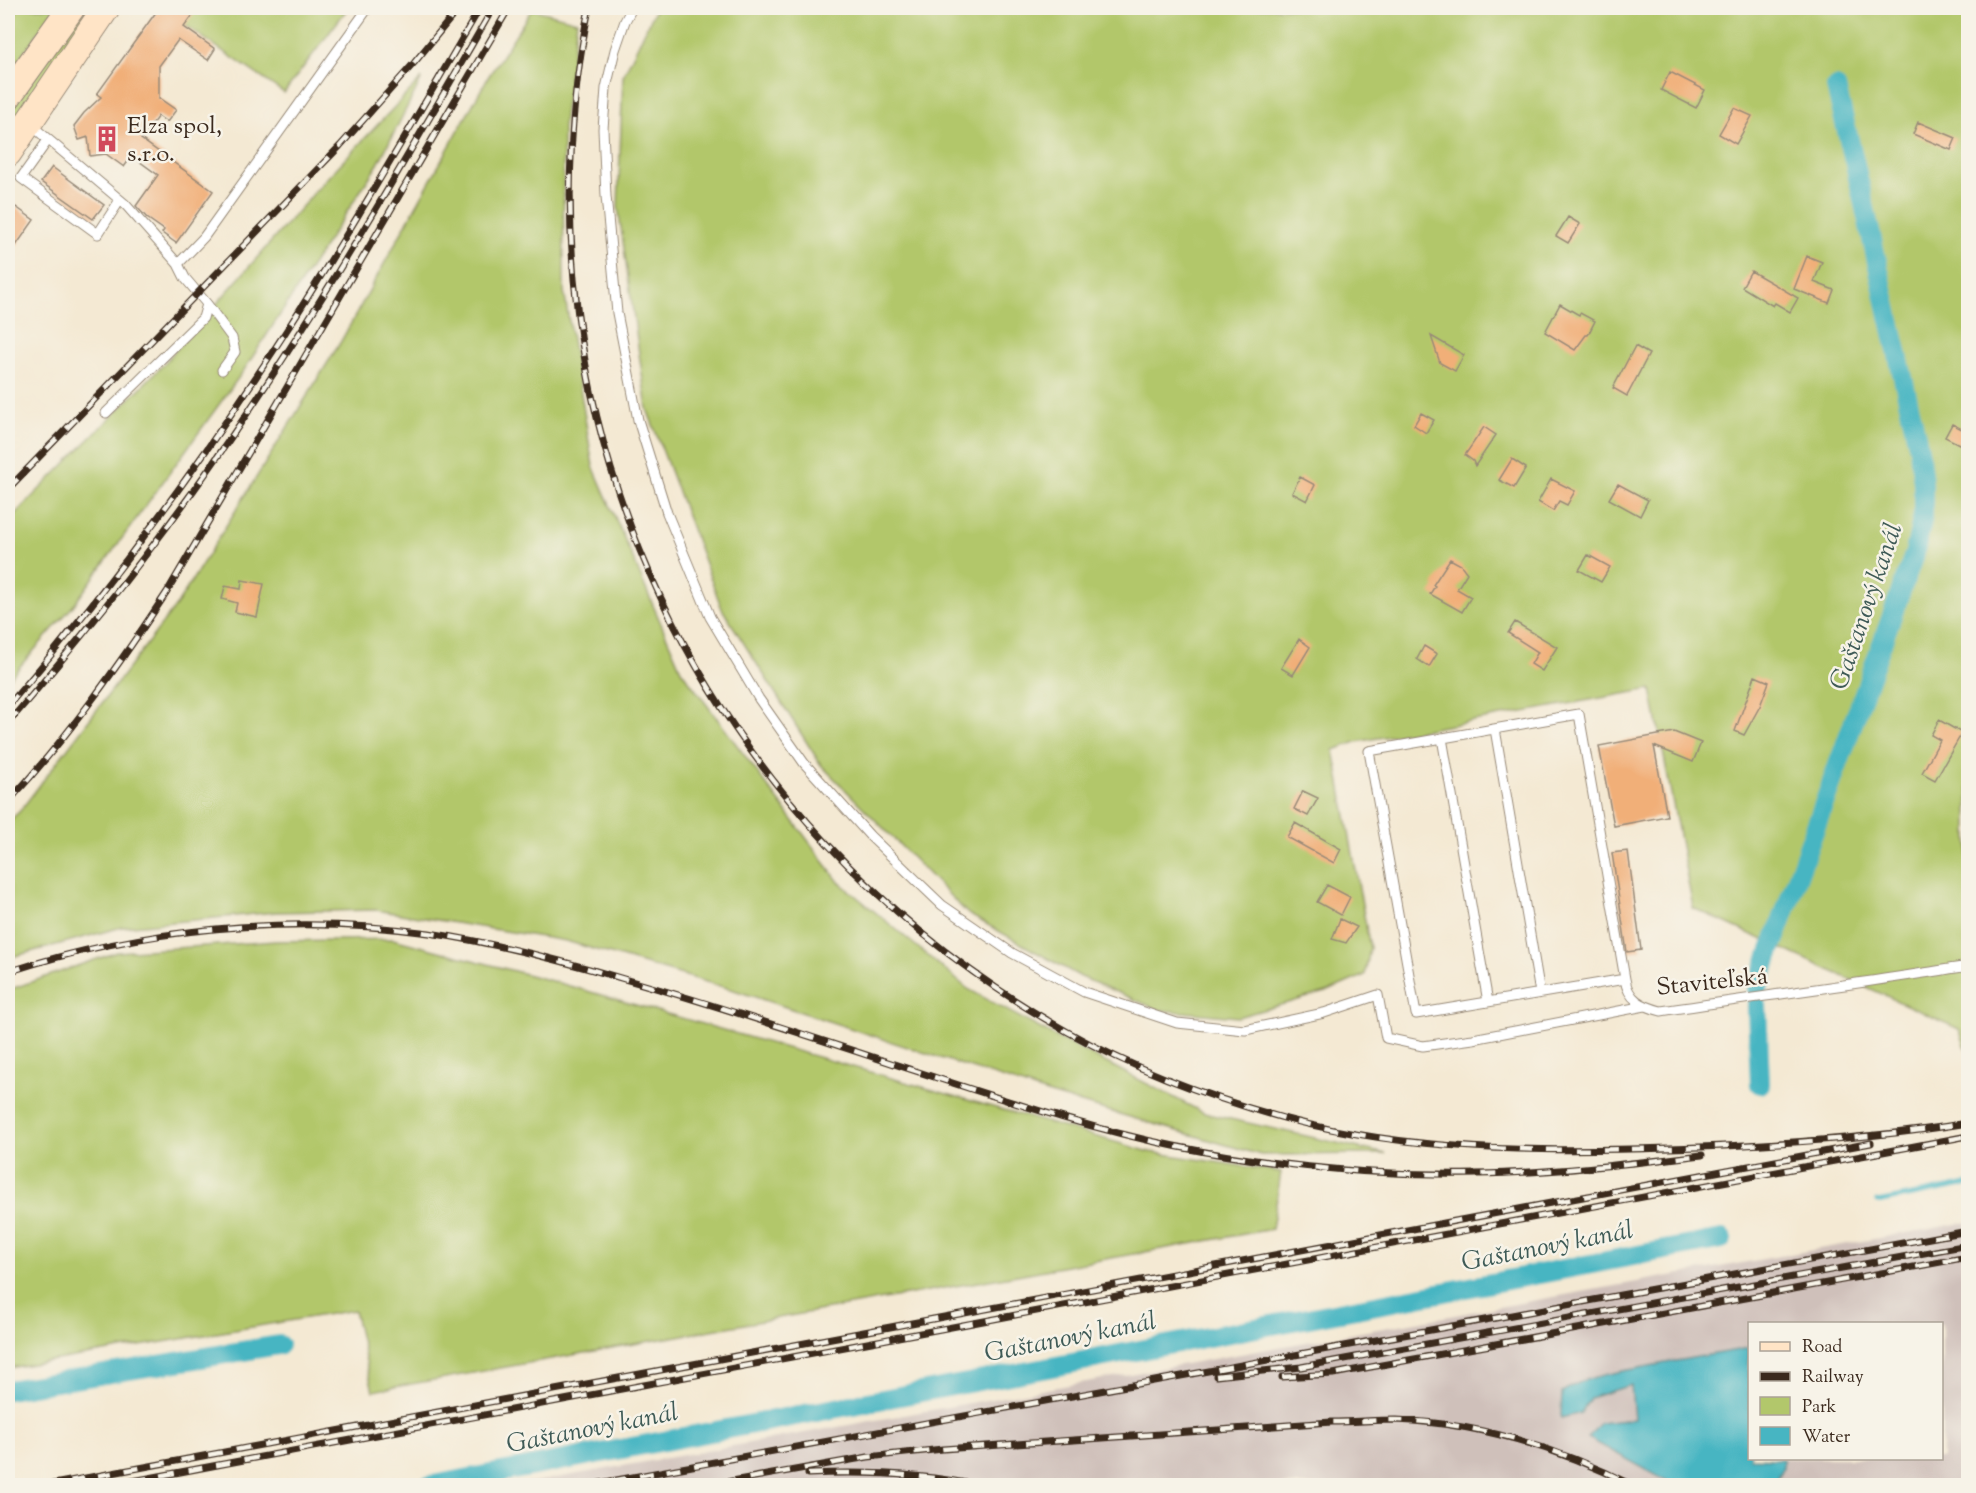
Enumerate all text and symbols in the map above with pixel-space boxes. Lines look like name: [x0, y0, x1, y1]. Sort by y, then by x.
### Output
place label: Elza spol, s.r.o.: [127, 110, 222, 172]
building icon: Elza spol, s.r.o.: [92, 124, 122, 154]
water label: Gaštanový kanál: [1822, 518, 1913, 695]
street label: Staviteľská: [1655, 960, 1770, 1006]
water label: Gaštanový kanál: [1458, 1213, 1637, 1282]
water label: Gaštanový kanál: [981, 1304, 1160, 1373]
legend: [1748, 1322, 1943, 1460]
text: Road: [1802, 1335, 1842, 1361]
text: Railway: [1802, 1365, 1864, 1391]
water label: Gaštanový kanál: [503, 1395, 682, 1464]
text: Park: [1802, 1395, 1837, 1421]
text: Water: [1802, 1425, 1851, 1451]

